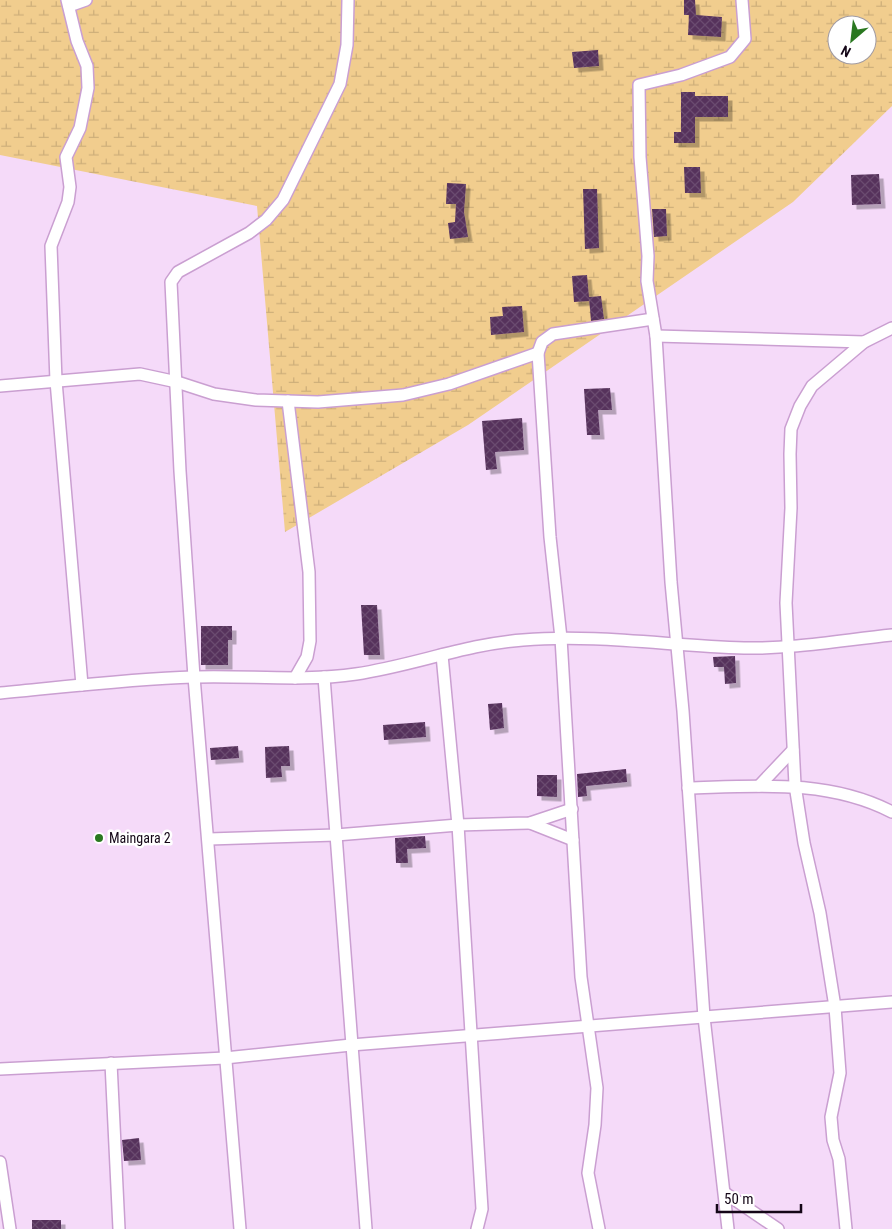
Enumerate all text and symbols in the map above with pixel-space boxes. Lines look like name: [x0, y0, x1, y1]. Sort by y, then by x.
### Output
north arrow: [827, 15, 877, 65]
text: N: [838, 42, 853, 61]
place label: Maingara 2: [109, 830, 171, 846]
marker: Maingara 2: [93, 832, 105, 844]
scale bar: [717, 1182, 801, 1214]
text: 50 m: [724, 1190, 754, 1208]

